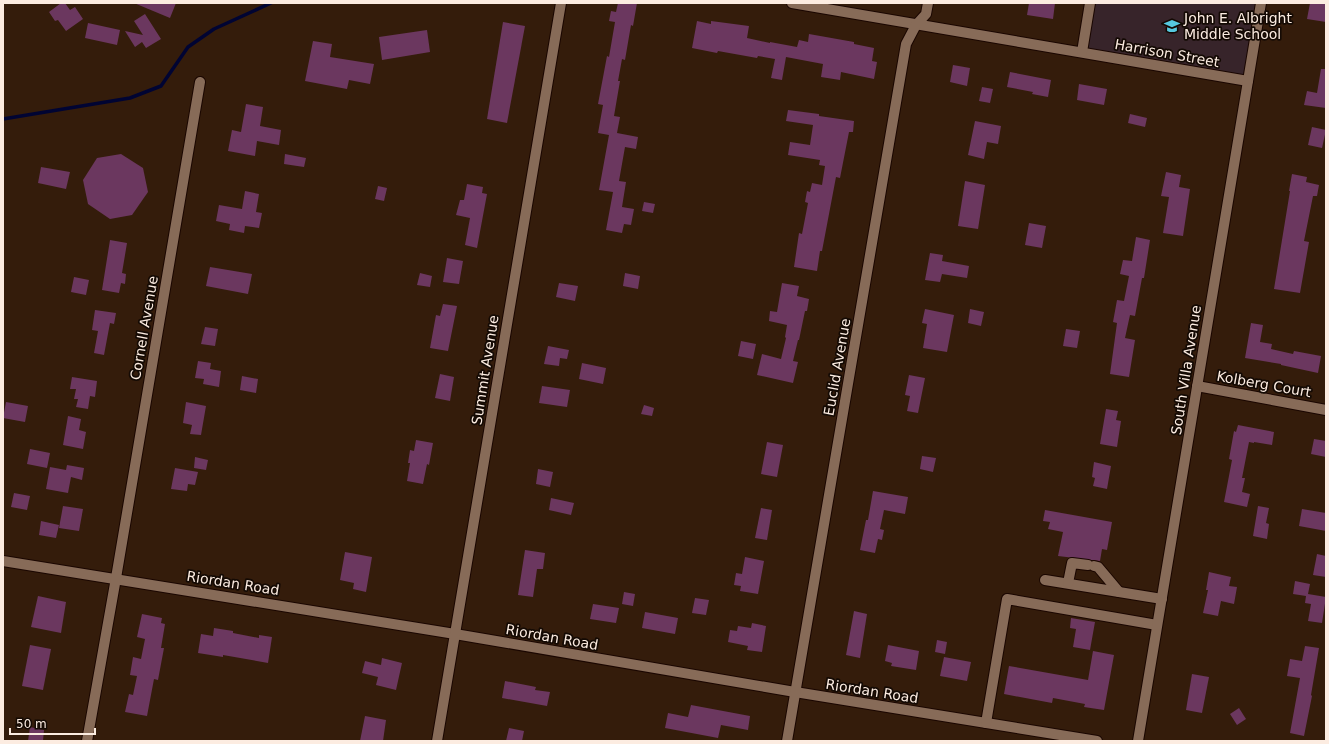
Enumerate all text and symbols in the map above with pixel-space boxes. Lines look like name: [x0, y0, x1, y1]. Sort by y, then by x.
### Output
place label: John E. Albright Middle School: [1183, 10, 1292, 42]
school or university icon: John E. Albright Middle School: [1163, 17, 1181, 35]
street label: Harrison Street: [1113, 36, 1221, 70]
street label: Cornell Avenue: [127, 275, 161, 381]
street label: South Villa Avenue: [1168, 304, 1204, 436]
street label: Summit Avenue: [468, 314, 502, 426]
street label: Euclid Avenue: [821, 317, 853, 417]
street label: Kolberg Court: [1215, 368, 1313, 400]
street label: Riordan Road: [186, 568, 280, 598]
street label: Riordan Road: [505, 621, 599, 653]
street label: Riordan Road: [825, 676, 919, 706]
scale bar: [10, 710, 95, 736]
text: 50 m: [16, 717, 47, 731]

